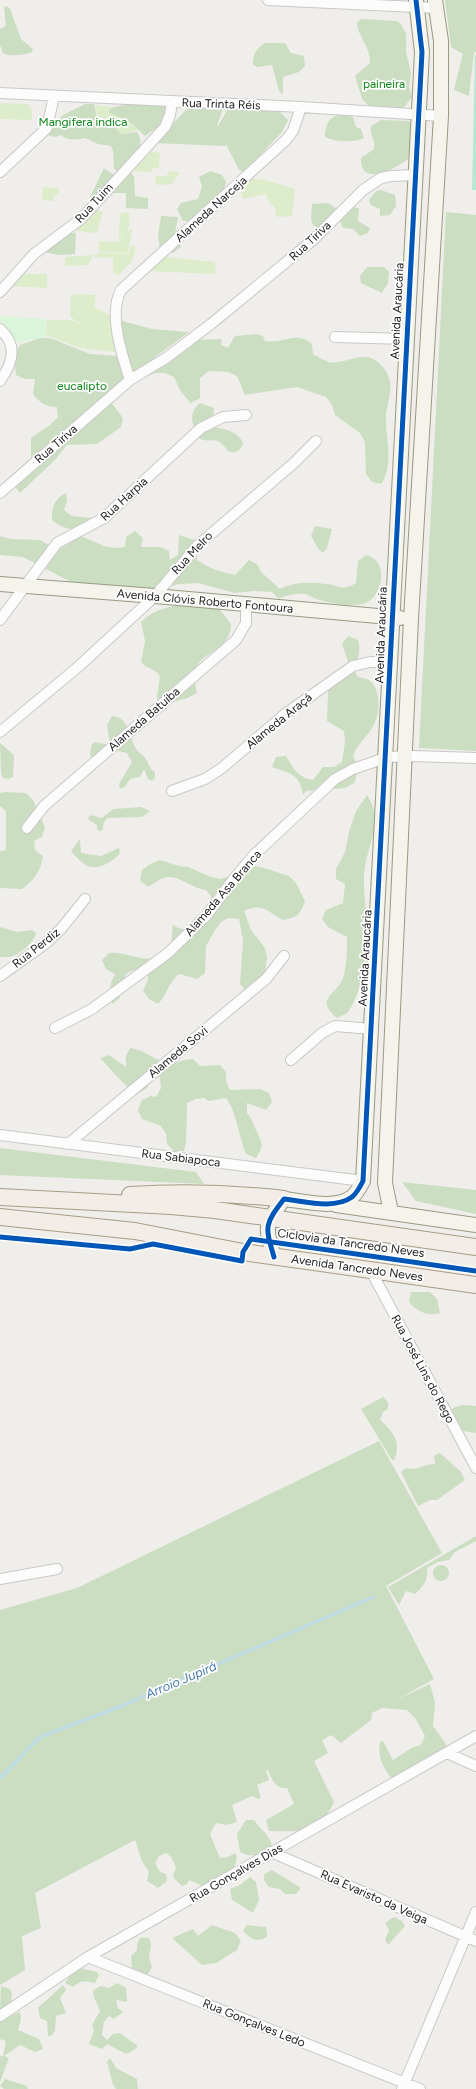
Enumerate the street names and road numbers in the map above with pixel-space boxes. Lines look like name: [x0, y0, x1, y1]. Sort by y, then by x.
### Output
street label: Rua Trinta Réis: [181, 96, 261, 112]
street label: Alameda Narceja: [172, 173, 250, 245]
street label: Rua Tuim: [72, 180, 116, 226]
street label: Rua Tiriva: [286, 218, 334, 264]
street label: Avenida Araucária: [387, 262, 407, 360]
street label: Rua Tiriva: [32, 422, 80, 466]
street label: Rua Harpia: [98, 474, 150, 524]
street label: Rua Melro: [169, 529, 215, 577]
street label: Avenida Clóvis Roberto Fontoura: [116, 586, 294, 616]
street label: Avenida Araucária: [372, 586, 390, 684]
street label: Alameda Batuiba: [105, 684, 183, 754]
street label: Alameda Araçá: [243, 690, 315, 752]
street label: Alameda Asa Branca: [182, 847, 264, 939]
street label: Avenida Araucária: [355, 909, 375, 1007]
street label: Rua Perdiz: [9, 925, 63, 971]
street label: Alameda Sovi: [146, 1023, 210, 1081]
street label: Rua Sabiapoca: [141, 1146, 221, 1170]
street label: Ciclovia da Tancredo Neves: [277, 1226, 426, 1260]
street label: Avenida Tancredo Neves: [290, 1252, 424, 1284]
street label: Rua José Lins do Rego: [388, 1312, 458, 1426]
street label: Rua Gonçalves Dias: [187, 1840, 285, 1905]
street label: Rua Evaristo da Veiga: [318, 1867, 430, 1927]
street label: Rua Gonçalves Ledo: [201, 1996, 307, 2050]

